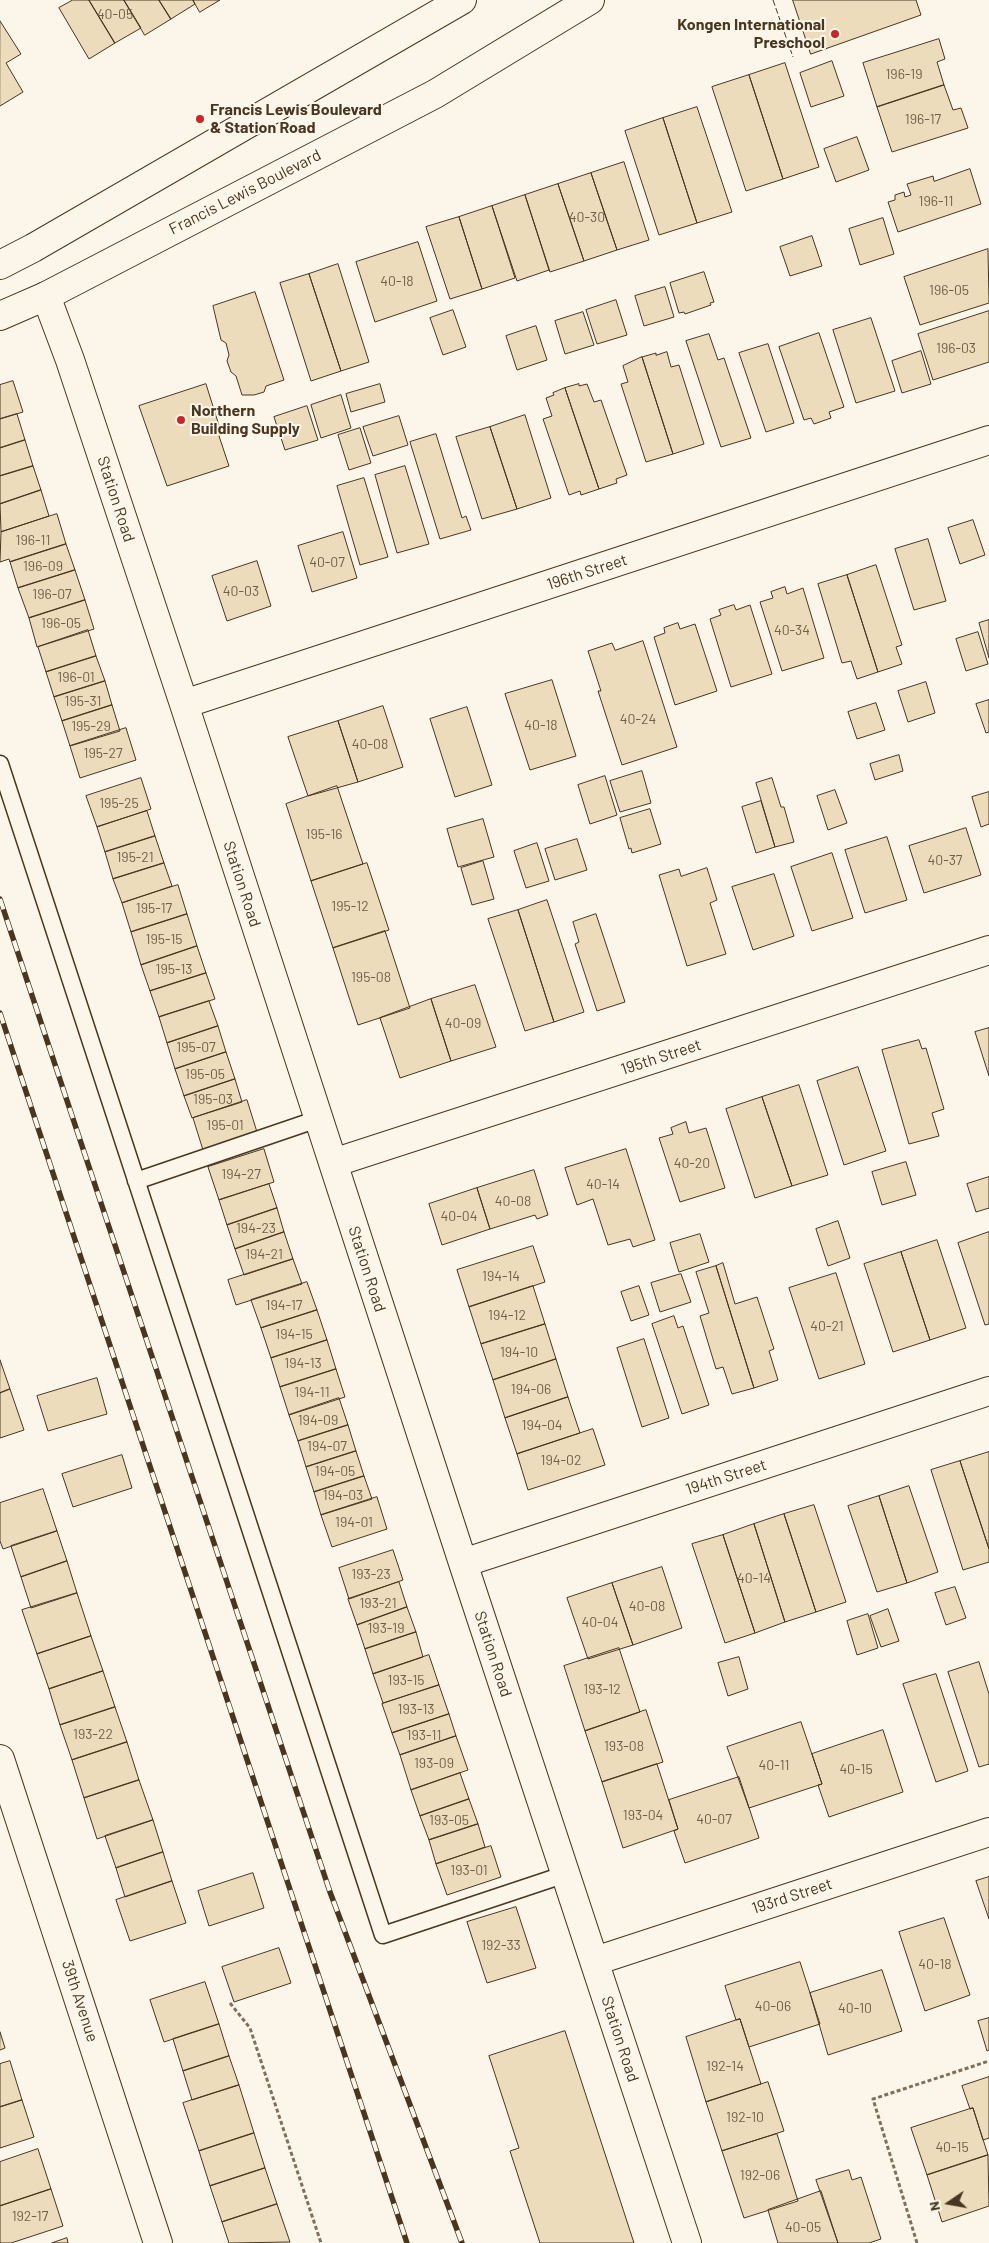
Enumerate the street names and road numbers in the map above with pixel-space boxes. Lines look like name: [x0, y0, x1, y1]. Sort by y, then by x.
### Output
street label: Francis Lewis Boulevard: [166, 145, 324, 239]
street label: Station Road: [93, 454, 139, 544]
street label: 196th Street: [544, 550, 630, 594]
street label: Station Road: [219, 839, 265, 929]
street label: 195th Street: [618, 1035, 704, 1079]
street label: Station Road: [344, 1224, 390, 1314]
street label: 194th Street: [683, 1455, 769, 1499]
street label: Station Road: [470, 1609, 516, 1699]
street label: 193rd Street: [749, 1874, 835, 1918]
street label: 39th Avenue: [58, 1958, 102, 2044]
street label: Station Road: [597, 1994, 643, 2084]

